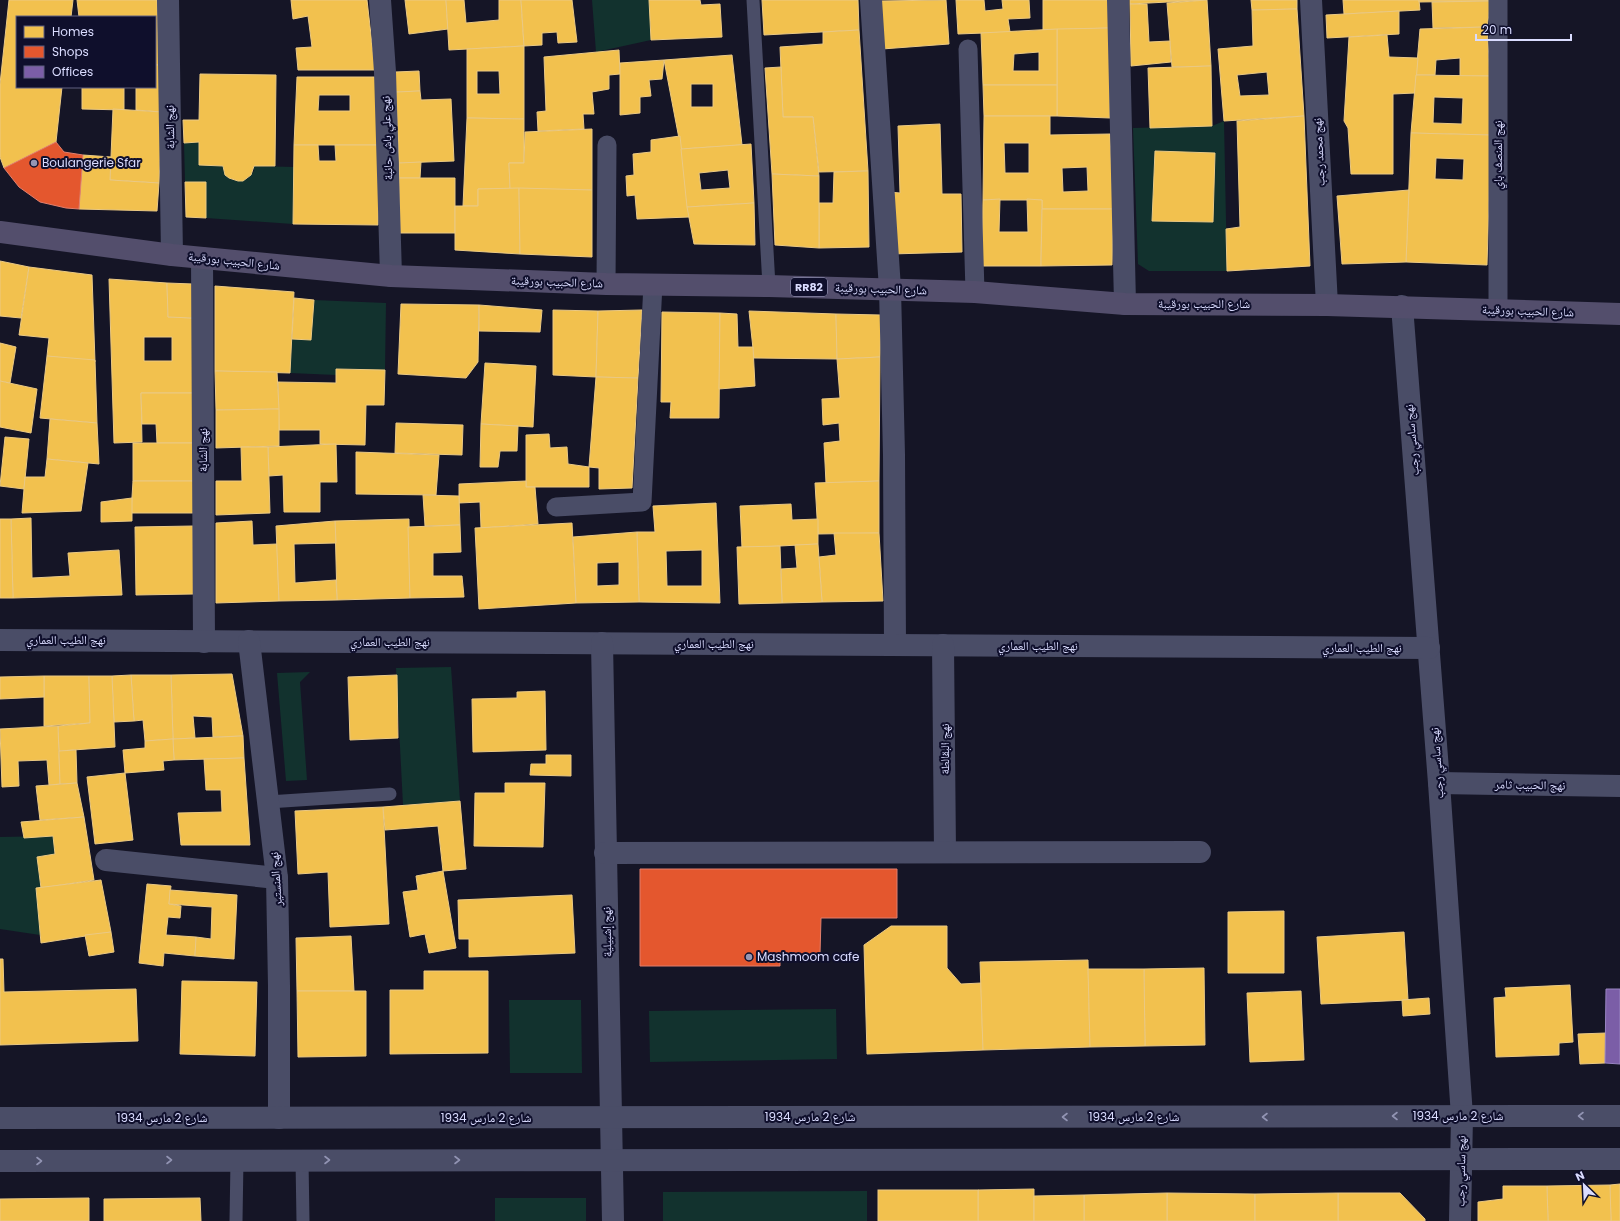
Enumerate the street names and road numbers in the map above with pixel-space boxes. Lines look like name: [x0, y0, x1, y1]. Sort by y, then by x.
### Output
street label: نهج علي باش حانبة: [377, 96, 399, 180]
street label: نهج الشابة: [161, 105, 178, 149]
street label: نهج محمد رجب: [1308, 117, 1329, 187]
street label: نهج المنصف باي: [1489, 120, 1508, 190]
street label: شارع الحبيب بورقيبة: [187, 247, 281, 274]
street label: شارع الحبيب بورقيبة: [511, 271, 603, 292]
road number: RR82: [791, 278, 827, 296]
street label: شارع الحبيب بورقيبة: [835, 278, 927, 299]
street label: شارع الحبيب بورقيبة: [1158, 295, 1250, 312]
street label: شارع الحبيب بورقيبة: [1482, 300, 1574, 321]
street label: نهج ساسي رجب: [1400, 404, 1425, 476]
street label: نهج الشابة: [194, 428, 211, 472]
street label: نهج الطيب العماري: [26, 631, 106, 650]
street label: نهج الطيب العماري: [350, 633, 430, 652]
street label: نهج الطيب العماري: [674, 635, 754, 654]
street label: نهج الطيب العماري: [998, 637, 1078, 656]
street label: نهج الطيب العماري: [1322, 639, 1402, 658]
street label: نهج البقالطة: [936, 723, 953, 775]
street label: نهج ساسي رجب: [1426, 727, 1450, 799]
street label: نهج الحبيب ثامر: [1493, 775, 1566, 794]
street label: نهج المنستير: [265, 851, 286, 908]
street label: نهج إشبيلية: [598, 907, 615, 957]
street label: شارع 2 مارس 1934: [1413, 1107, 1503, 1124]
street label: شارع 2 مارس 1934: [765, 1108, 855, 1125]
street label: شارع 2 مارس 1934: [1089, 1108, 1179, 1125]
street label: شارع 2 مارس 1934: [117, 1109, 207, 1126]
street label: شارع 2 مارس 1934: [441, 1109, 531, 1126]
street label: نهج ساسي رجب: [1451, 1135, 1472, 1207]

